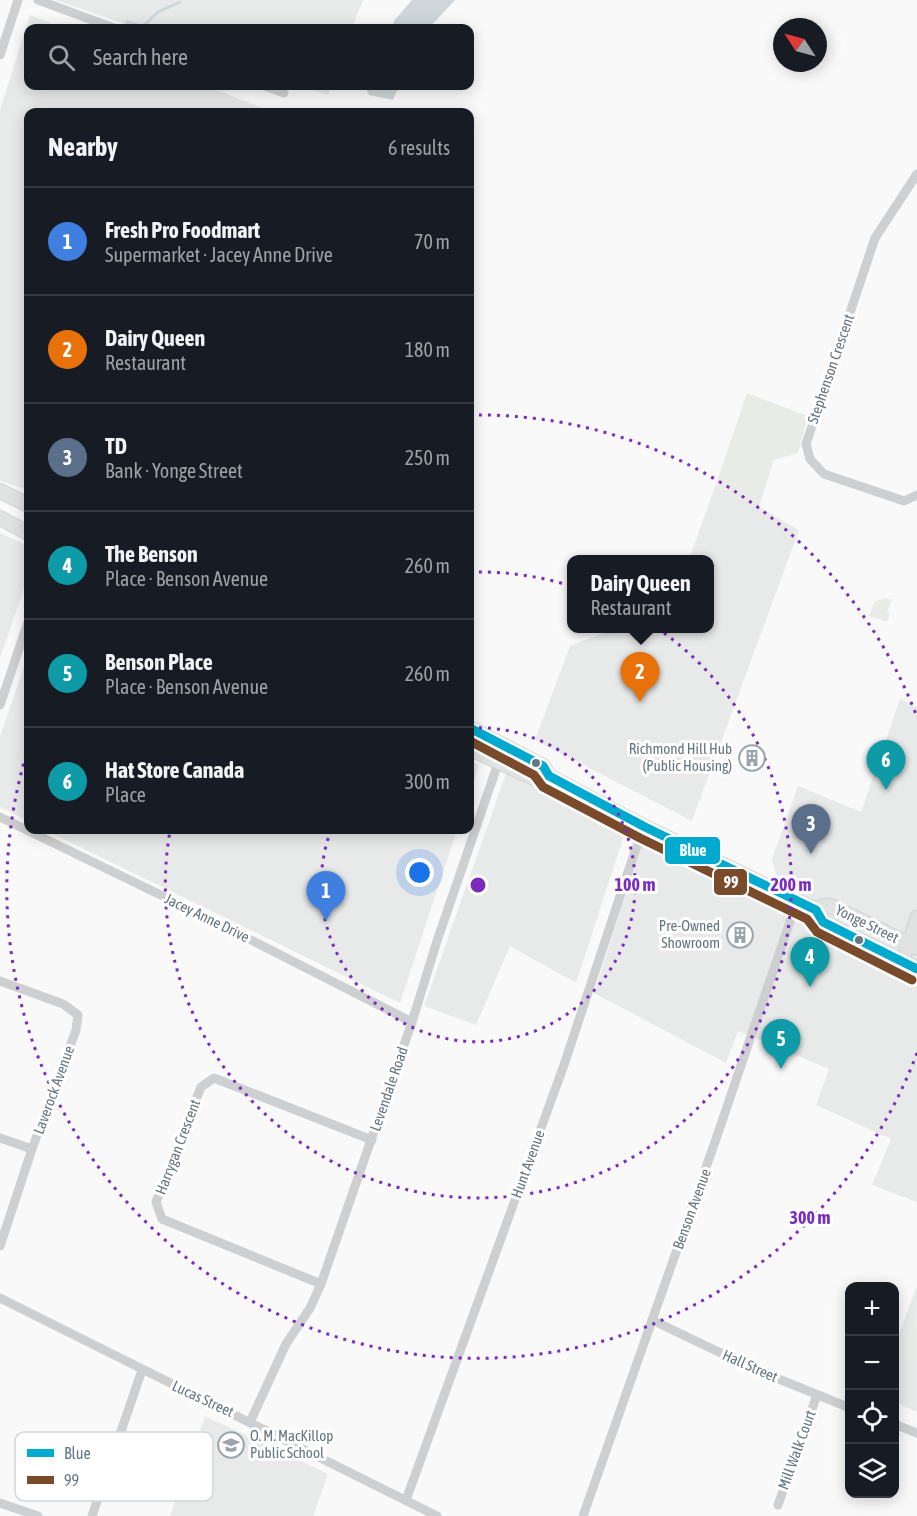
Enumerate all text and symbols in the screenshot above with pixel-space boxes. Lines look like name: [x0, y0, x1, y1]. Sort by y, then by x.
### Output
north arrow: [773, 18, 827, 72]
search box: [24, 24, 474, 90]
icon: search: [45, 41, 78, 74]
text: Search here: [93, 44, 188, 70]
text: Nearby: [48, 132, 118, 162]
text: 6 results: [388, 136, 450, 159]
text: Fresh Pro Foodmart: [105, 217, 260, 243]
text: 1: [63, 230, 72, 253]
text: 70 m: [414, 230, 450, 253]
text: Supermarket · Jacey Anne Drive: [105, 243, 333, 266]
street label: Stephenson Crescent: [804, 312, 857, 426]
text: Dairy Queen: [105, 325, 205, 351]
text: 2: [63, 338, 72, 361]
text: 180 m: [405, 338, 450, 361]
text: Restaurant: [105, 351, 186, 374]
text: TD: [105, 433, 127, 459]
text: 3: [63, 446, 72, 469]
text: 250 m: [405, 446, 450, 469]
text: Bank · Yonge Street: [105, 459, 243, 482]
text: The Benson: [105, 541, 198, 567]
text: 4: [63, 554, 72, 577]
text: 260 m: [405, 554, 450, 577]
popup: [567, 555, 714, 633]
text: Place · Benson Avenue: [105, 567, 268, 590]
text: Dairy Queen: [590, 570, 691, 596]
text: Restaurant: [590, 596, 672, 619]
text: Benson Place: [105, 649, 213, 675]
pin: 2: [620, 652, 660, 702]
text: 5: [63, 662, 72, 685]
text: 260 m: [405, 662, 450, 685]
text: Place · Benson Avenue: [105, 675, 268, 698]
place label: Richmond Hill Hub (Public Housing): [629, 740, 732, 774]
pin: 6: [866, 740, 906, 790]
building icon: Richmond Hill Hub (Public Housing): [737, 743, 767, 773]
text: Hat Store Canada: [105, 757, 244, 783]
unlabelled marker: [530, 757, 542, 769]
text: 6: [63, 770, 72, 793]
text: 300 m: [405, 770, 450, 793]
text: Place: [105, 783, 146, 806]
pin: 3: [792, 804, 830, 854]
line badge: Blue: [664, 836, 721, 865]
text: Blue: [680, 841, 706, 859]
your location: [405, 858, 434, 887]
line badge: 99: [713, 868, 748, 896]
pin: 1: [306, 872, 346, 921]
text: 99: [723, 873, 739, 891]
text: 100 m: [615, 874, 655, 895]
text: 200 m: [771, 874, 811, 895]
centre of rings: [468, 875, 488, 895]
street label: Jacey Anne Drive: [162, 890, 253, 945]
street label: Yonge Street: [833, 901, 902, 946]
place label: Pre-Owned Showroom: [659, 917, 720, 951]
building icon: Pre-Owned Showroom: [725, 920, 755, 950]
unlabelled marker: [853, 934, 865, 946]
pin: 4: [790, 938, 830, 987]
pin: 5: [762, 1020, 800, 1069]
street label: Laverock Avenue: [30, 1043, 77, 1136]
street label: Levendale Road: [366, 1044, 411, 1133]
street label: Harrygan Crescent: [152, 1097, 203, 1197]
street label: Hunt Avenue: [507, 1127, 548, 1200]
street label: Benson Avenue: [669, 1166, 714, 1251]
text: 300 m: [790, 1207, 830, 1228]
map controls: [845, 1282, 899, 1498]
button: +: [845, 1282, 899, 1336]
button: −: [845, 1336, 899, 1390]
street label: Hall Street: [720, 1346, 780, 1385]
street label: Lucas Street: [170, 1377, 237, 1420]
button: locate: [845, 1390, 899, 1444]
street label: Mill Walk Court: [774, 1408, 819, 1492]
place label: O. M. MacKillop Public School: [250, 1427, 333, 1461]
school or university icon: O. M. MacKillop Public School: [216, 1430, 246, 1460]
legend: [15, 1432, 213, 1501]
text: Blue: [64, 1444, 91, 1462]
button: layers: [845, 1444, 899, 1498]
text: 99: [64, 1471, 79, 1489]

